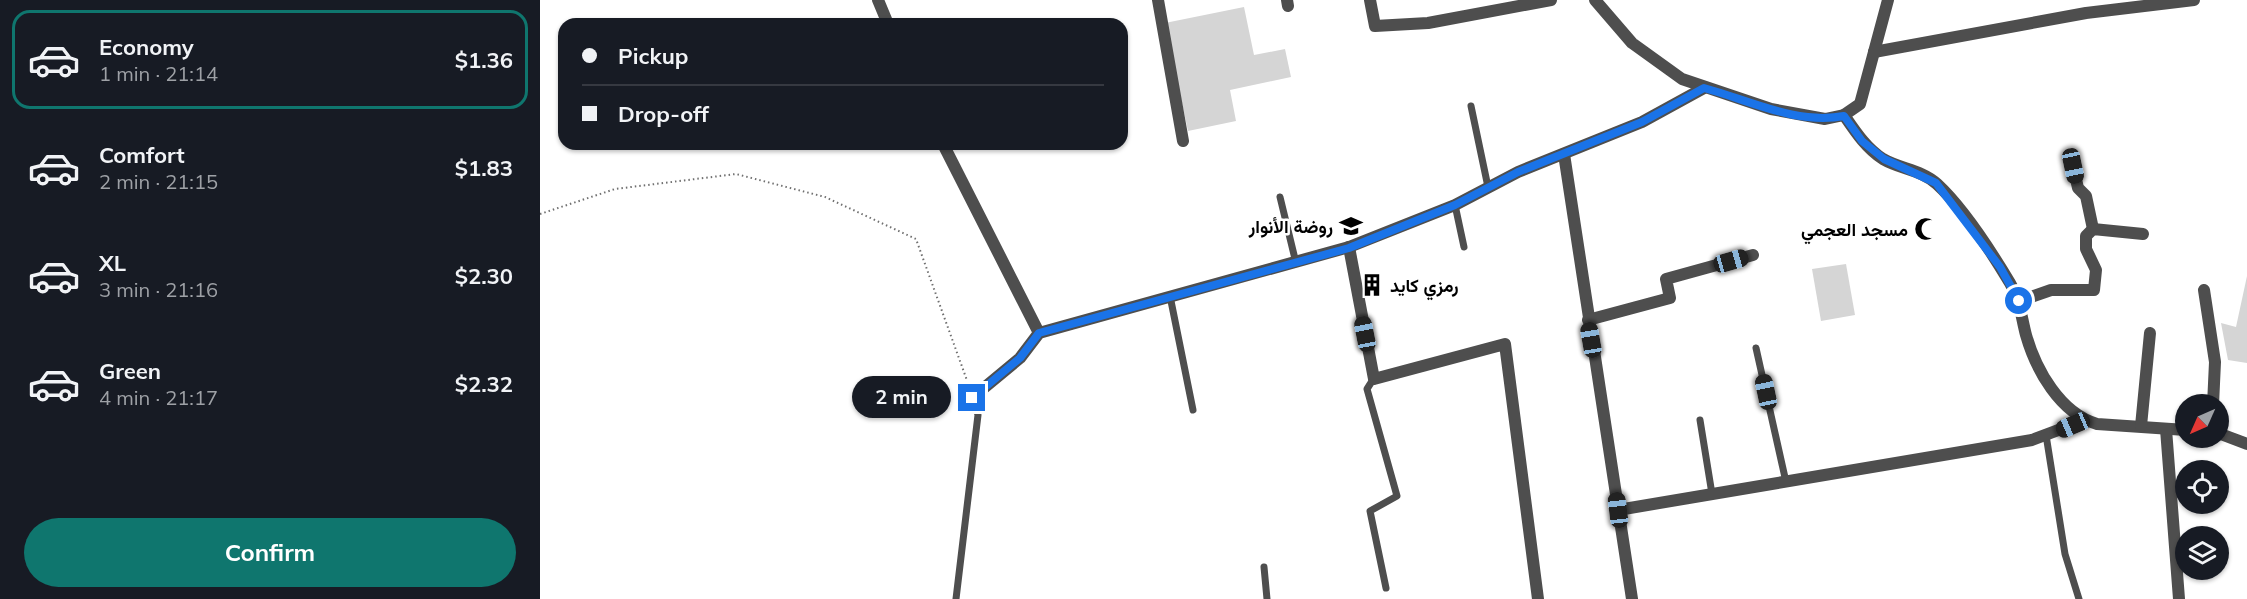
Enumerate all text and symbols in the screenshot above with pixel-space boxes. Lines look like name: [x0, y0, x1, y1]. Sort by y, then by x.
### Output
icon: car: [27, 33, 81, 87]
text: Economy: [99, 33, 194, 61]
text: Pickup: [618, 42, 688, 70]
text: $1.36: [455, 46, 513, 74]
text: 1 min · 21:14: [99, 61, 218, 86]
text: Drop-off: [618, 100, 709, 128]
icon: car: [27, 141, 81, 195]
text: Comfort: [99, 141, 185, 169]
car: [2060, 147, 2086, 185]
text: $1.83: [455, 154, 513, 182]
text: 2 min · 21:15: [99, 169, 218, 194]
school or university icon: روضة الأنوار: [1338, 213, 1364, 239]
place label: روضة الأنوار: [1248, 215, 1333, 238]
mosque icon: مسجد العجمي: [1913, 216, 1939, 242]
place label: مسجد العجمي: [1801, 218, 1908, 245]
car: [1711, 247, 1751, 275]
icon: car: [27, 249, 81, 303]
text: XL: [99, 249, 126, 277]
text: $2.30: [455, 262, 513, 290]
building icon: رمزي كايد: [1359, 272, 1385, 298]
place label: رمزي كايد: [1390, 274, 1459, 301]
text: 3 min · 21:16: [99, 277, 218, 302]
route start: [2005, 287, 2032, 314]
car: [1353, 315, 1377, 353]
car: [1579, 321, 1603, 359]
icon: car: [27, 357, 81, 411]
text: Green: [99, 357, 161, 385]
text: $2.32: [455, 370, 513, 398]
car: [1753, 373, 1779, 411]
callout: 2 min: [852, 377, 951, 419]
text: 2 min: [875, 384, 928, 409]
route end: [958, 384, 985, 411]
text: 4 min · 21:17: [99, 385, 218, 410]
north arrow: [2175, 394, 2229, 448]
map controls: [2175, 394, 2229, 580]
car: [2053, 410, 2093, 440]
button: locate: [2175, 460, 2229, 514]
car: [1607, 491, 1629, 529]
button: Confirm: [24, 518, 516, 587]
button: layers: [2175, 526, 2229, 580]

